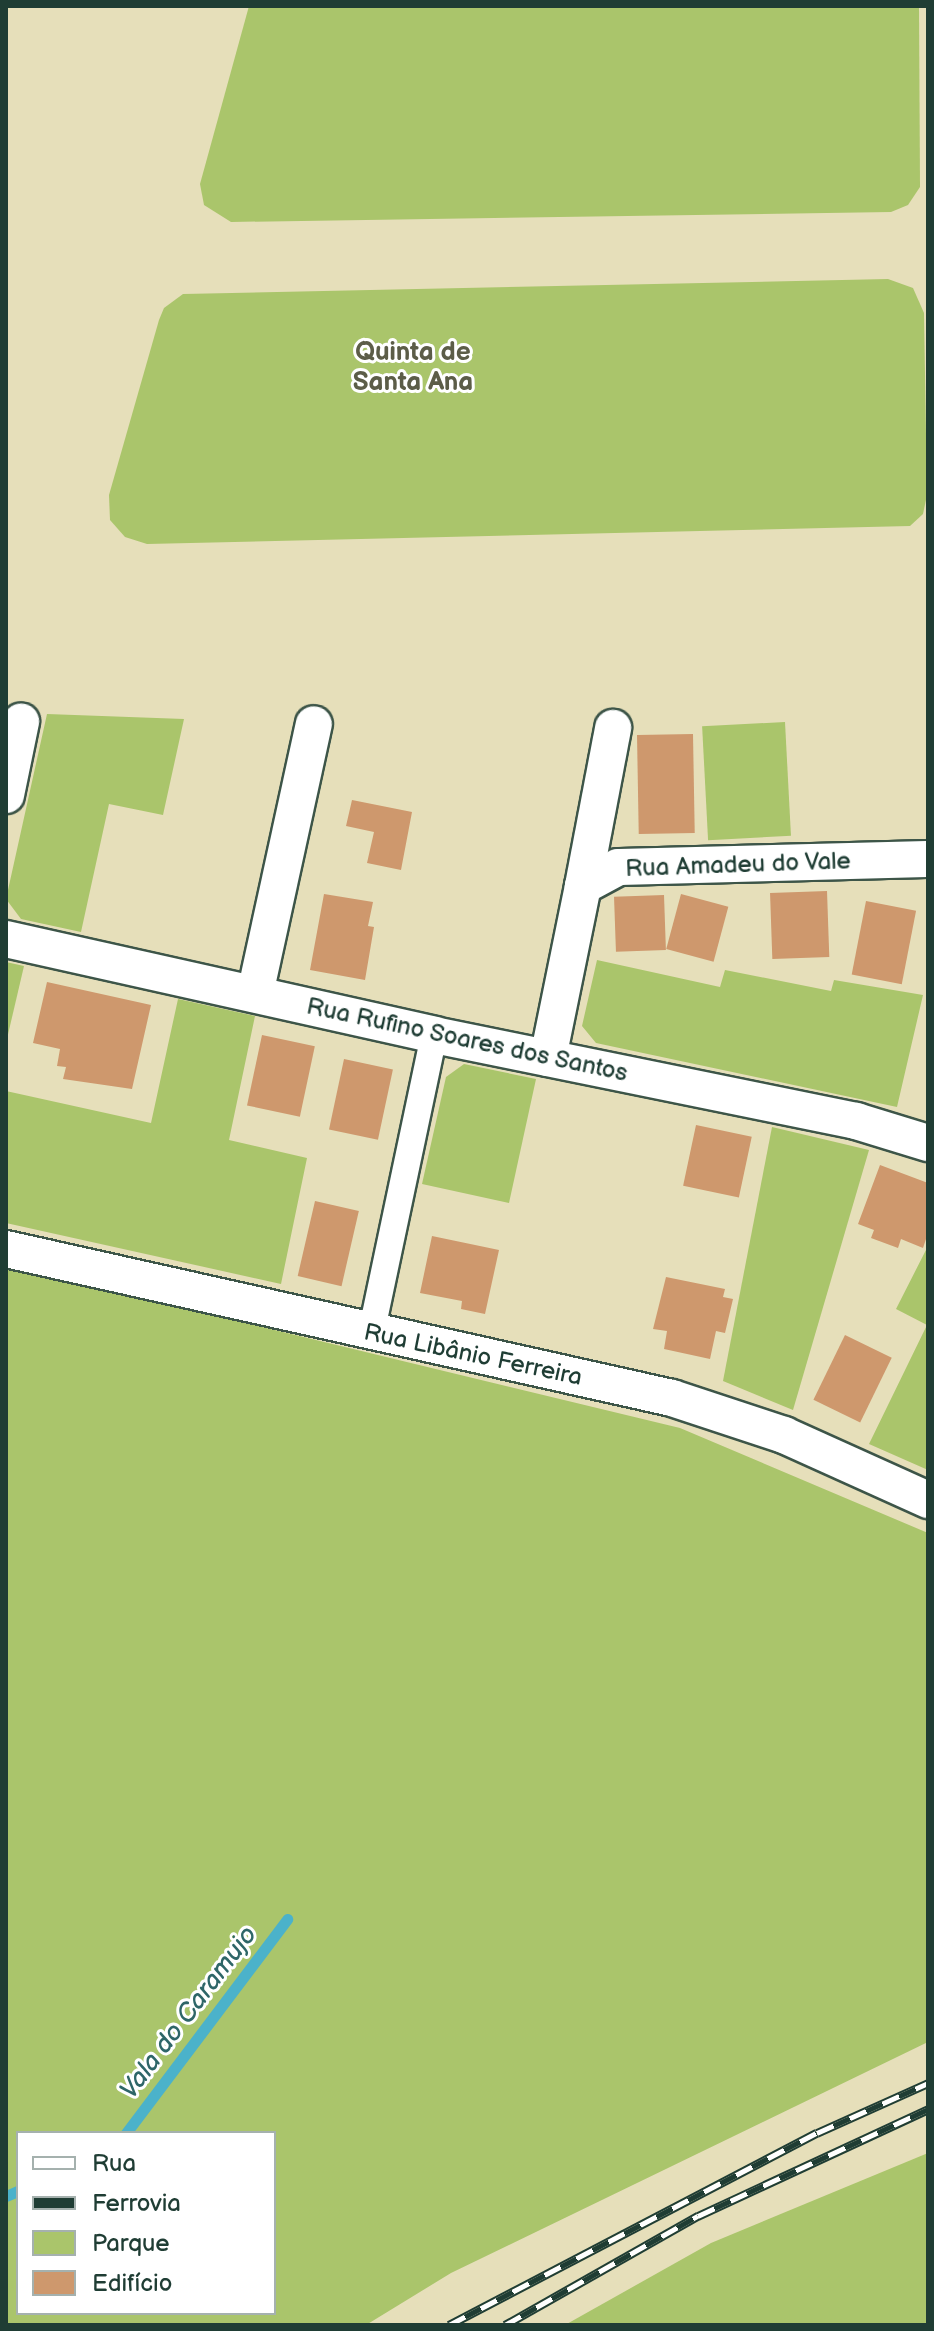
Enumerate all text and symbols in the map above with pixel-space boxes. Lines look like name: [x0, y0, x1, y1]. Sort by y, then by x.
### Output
district label: Quinta de Santa Ana: [353, 337, 473, 398]
street label: Rua Amadeu do Vale: [624, 847, 852, 883]
street label: Rua Rufino Soares dos Santos: [303, 992, 631, 1088]
street label: Rua Libânio Ferreira: [361, 1318, 585, 1392]
water label: Vala do Caramujo: [114, 1920, 264, 2106]
legend: [16, 2131, 276, 2315]
text: Rua: [92, 2149, 136, 2178]
text: Ferrovia: [92, 2189, 181, 2218]
text: Parque: [92, 2229, 170, 2258]
text: Edifício: [92, 2269, 172, 2298]

